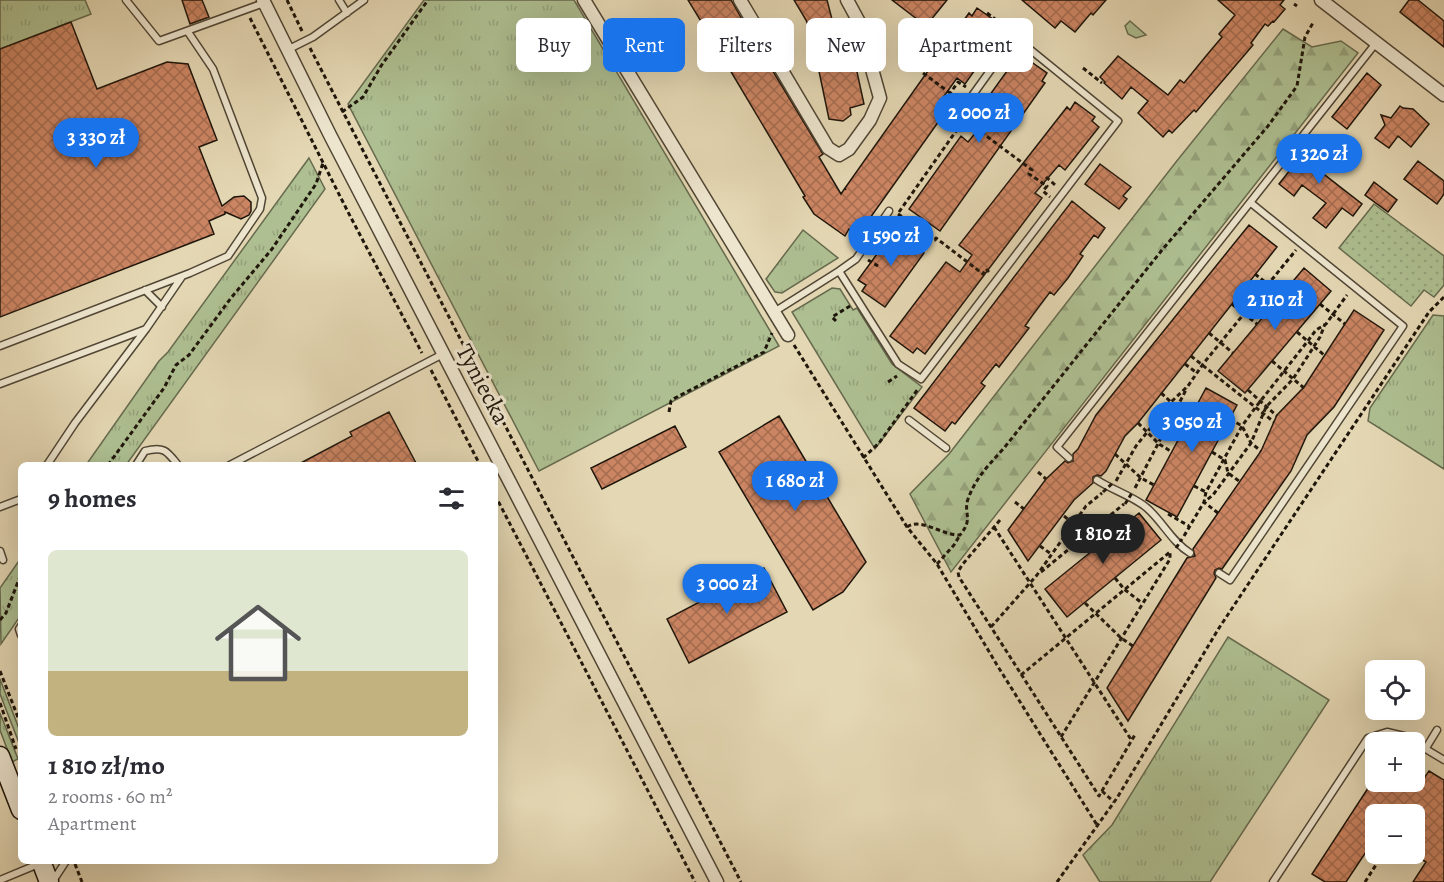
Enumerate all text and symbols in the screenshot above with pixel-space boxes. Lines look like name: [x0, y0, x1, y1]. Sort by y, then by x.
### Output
chip: Buy: [516, 18, 591, 72]
chip: Rent: [603, 18, 685, 72]
chip: Filters: [697, 18, 794, 72]
chip: New: [806, 18, 886, 72]
chip: Apartment: [898, 18, 1033, 72]
pin: 2 000 zł: [917, 93, 1041, 144]
text: 2 000 zł: [948, 99, 1010, 126]
pin: 3 330 zł: [34, 118, 158, 169]
text: 3 330 zł: [67, 124, 125, 151]
pin: 1 320 zł: [1257, 134, 1381, 185]
text: 1 320 zł: [1290, 140, 1348, 167]
pin: 1 590 zł: [829, 216, 953, 267]
text: 1 590 zł: [862, 222, 920, 249]
pin: 2 110 zł: [1213, 280, 1337, 331]
text: 2 110 zł: [1247, 286, 1303, 313]
street label: Tyniecka: [449, 338, 518, 430]
pin: 3 050 zł: [1130, 402, 1254, 453]
text: 3 050 zł: [1162, 408, 1222, 435]
pin: 1 680 zł: [733, 461, 857, 512]
text: 1 680 zł: [766, 467, 824, 494]
text: 9 homes: [48, 481, 137, 516]
icon: filters: [435, 482, 468, 515]
pin: 1 810 zł: [1041, 514, 1165, 565]
text: 1 810 zł: [1075, 520, 1131, 547]
pin: 3 000 zł: [665, 564, 789, 615]
text: 3 000 zł: [697, 570, 757, 597]
icon: home: [204, 589, 312, 697]
map controls: [1365, 660, 1425, 864]
button: locate: [1365, 660, 1425, 720]
button: +: [1365, 732, 1425, 792]
text: 1 810 zł/mo: [48, 748, 165, 783]
text: 2 rooms · 60 m²: [48, 783, 172, 810]
button: −: [1365, 804, 1425, 864]
text: Apartment: [48, 810, 137, 837]

